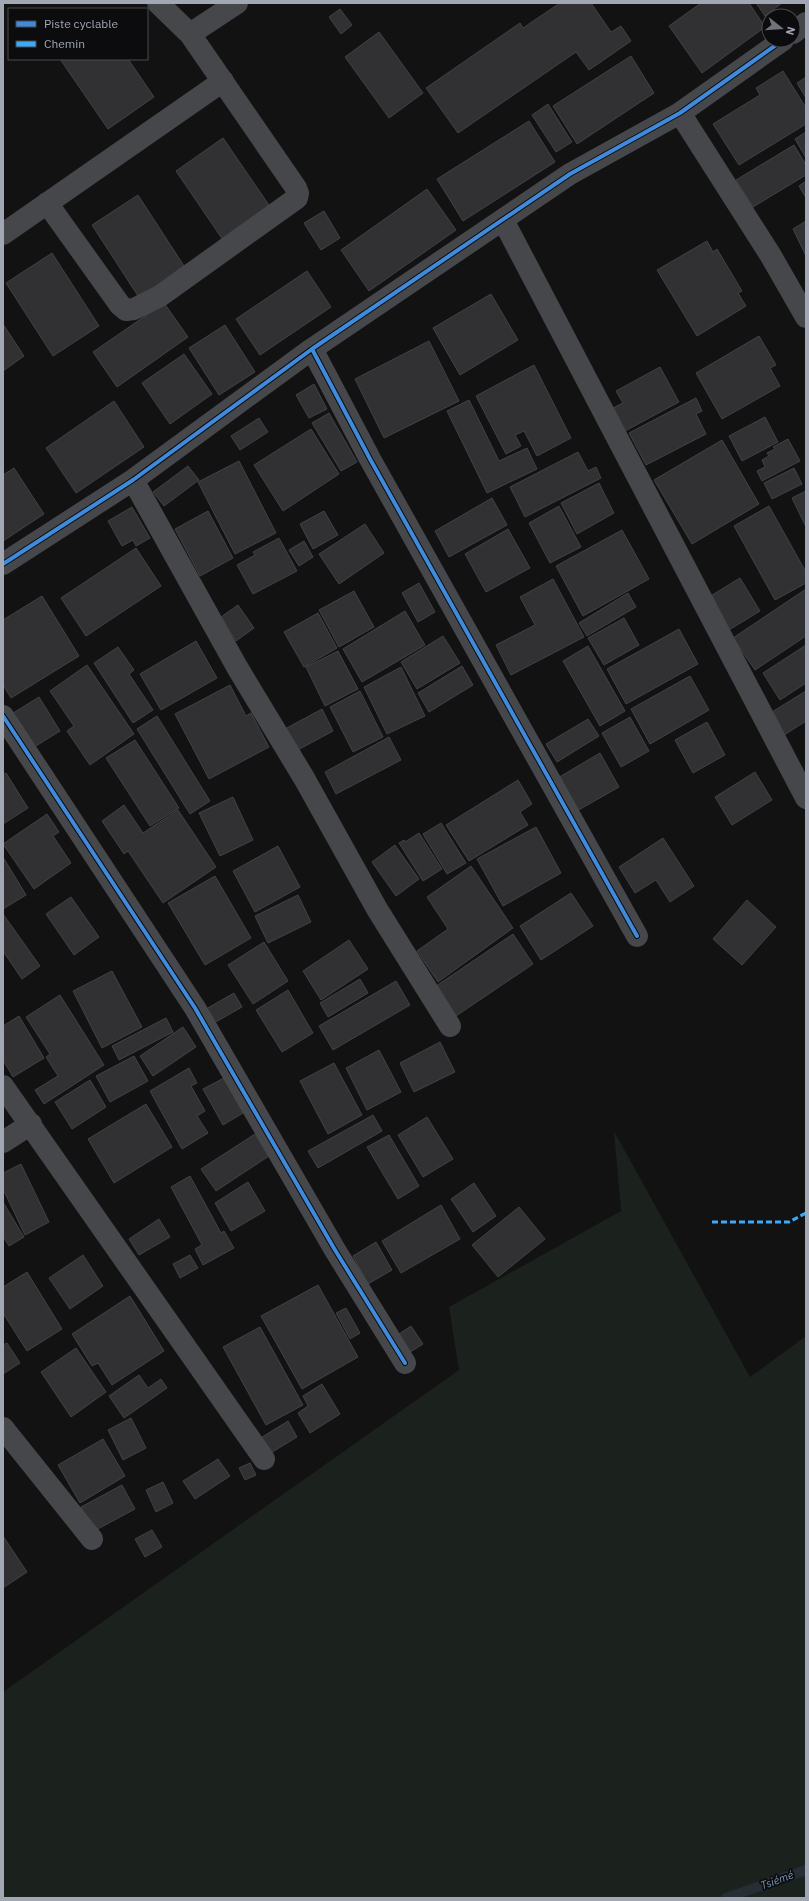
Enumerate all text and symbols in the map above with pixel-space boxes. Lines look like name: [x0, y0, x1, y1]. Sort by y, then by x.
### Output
legend: [8, 8, 148, 60]
north arrow: [761, 8, 801, 48]
text: Piste cyclable: [44, 16, 119, 31]
text: N: [783, 25, 798, 37]
text: Chemin: [44, 36, 85, 51]
water label: Tsiémé: [759, 1867, 796, 1892]

